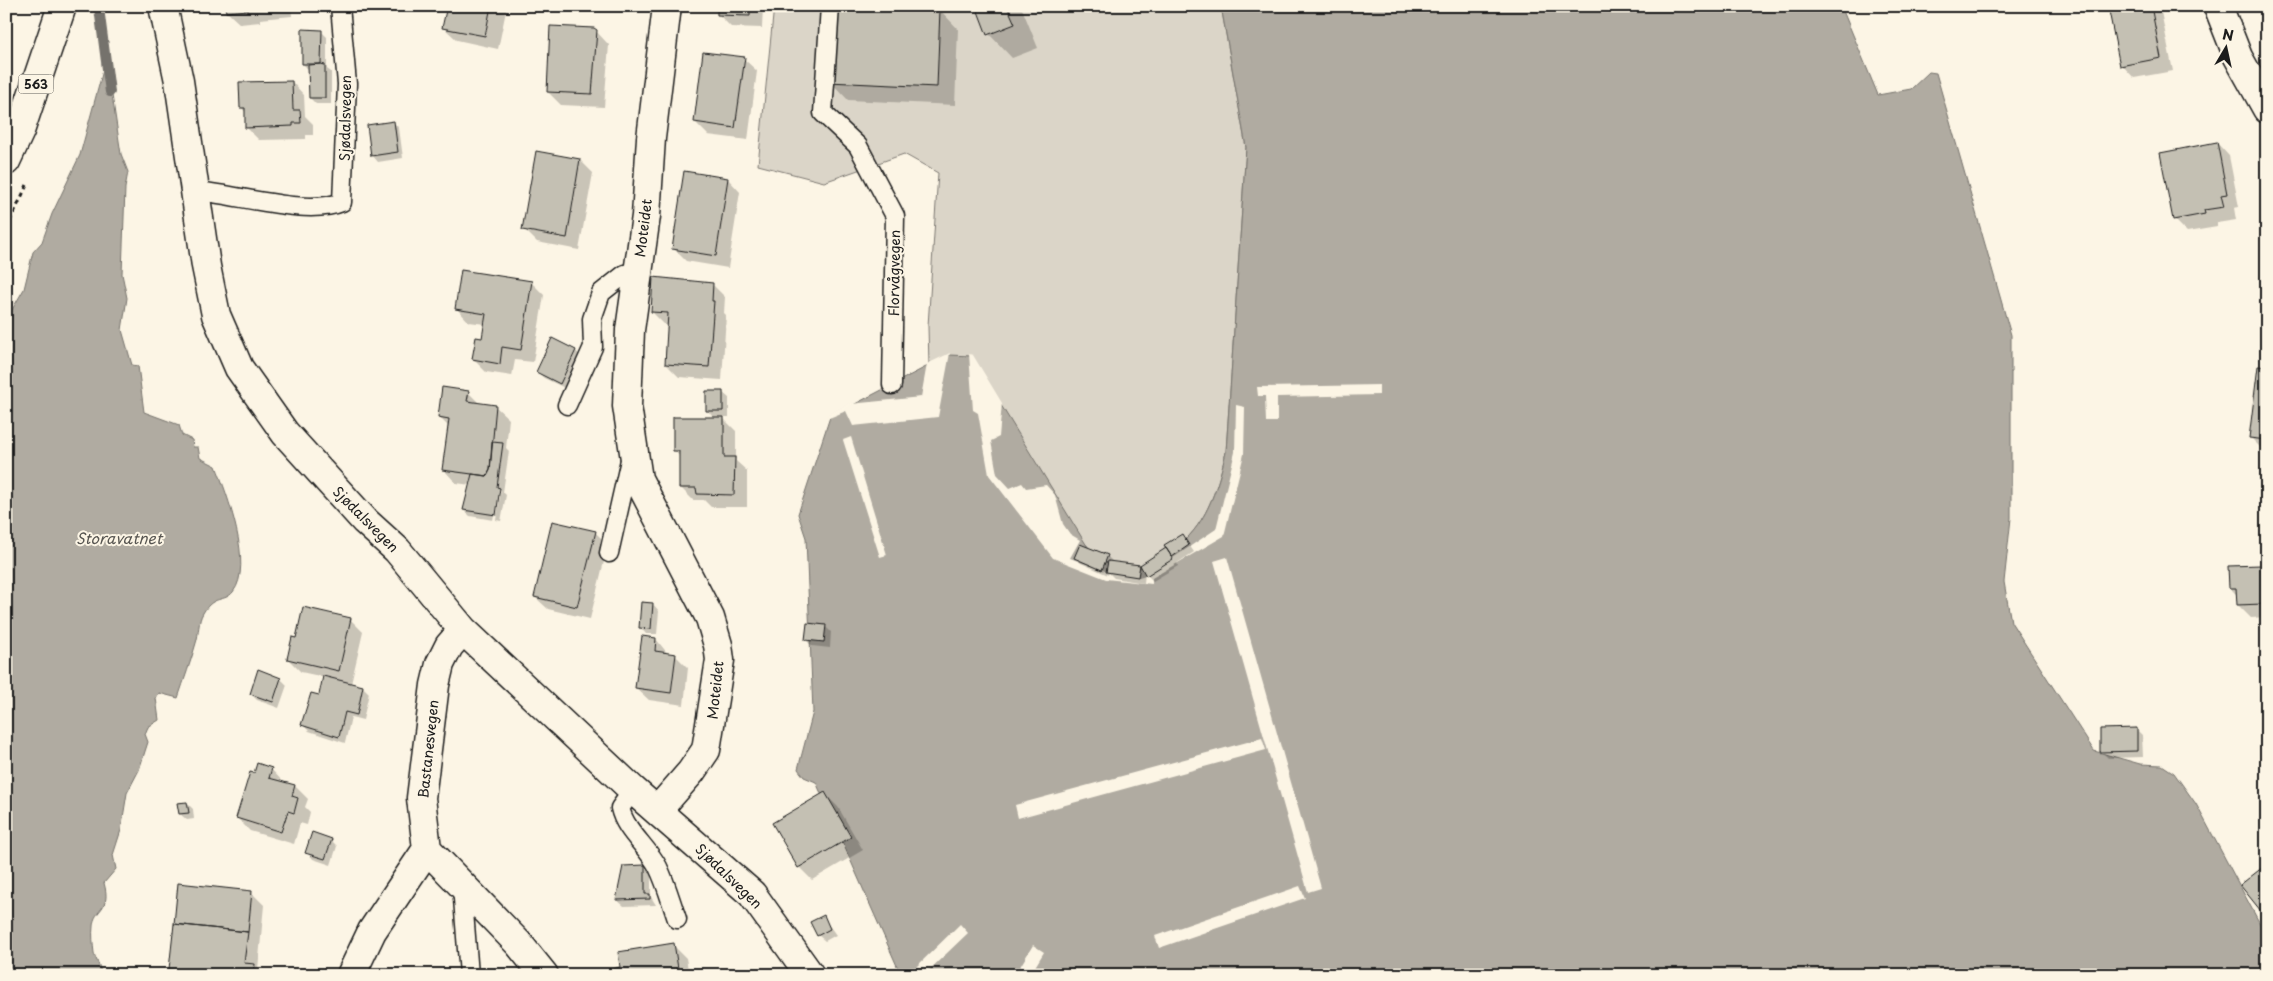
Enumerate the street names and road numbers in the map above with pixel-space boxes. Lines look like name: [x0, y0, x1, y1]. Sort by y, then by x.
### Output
road number: 563: [18, 74, 54, 94]
street label: Sjødalsvegen: [334, 75, 356, 161]
street label: Moteidet: [629, 197, 657, 258]
street label: Florvågvegen: [883, 229, 905, 317]
street label: Sjødalsvegen: [328, 481, 404, 557]
street label: Moteidet: [702, 660, 729, 720]
street label: Bastanesvegen: [412, 699, 444, 799]
street label: Sjødalsvegen: [691, 839, 767, 913]

